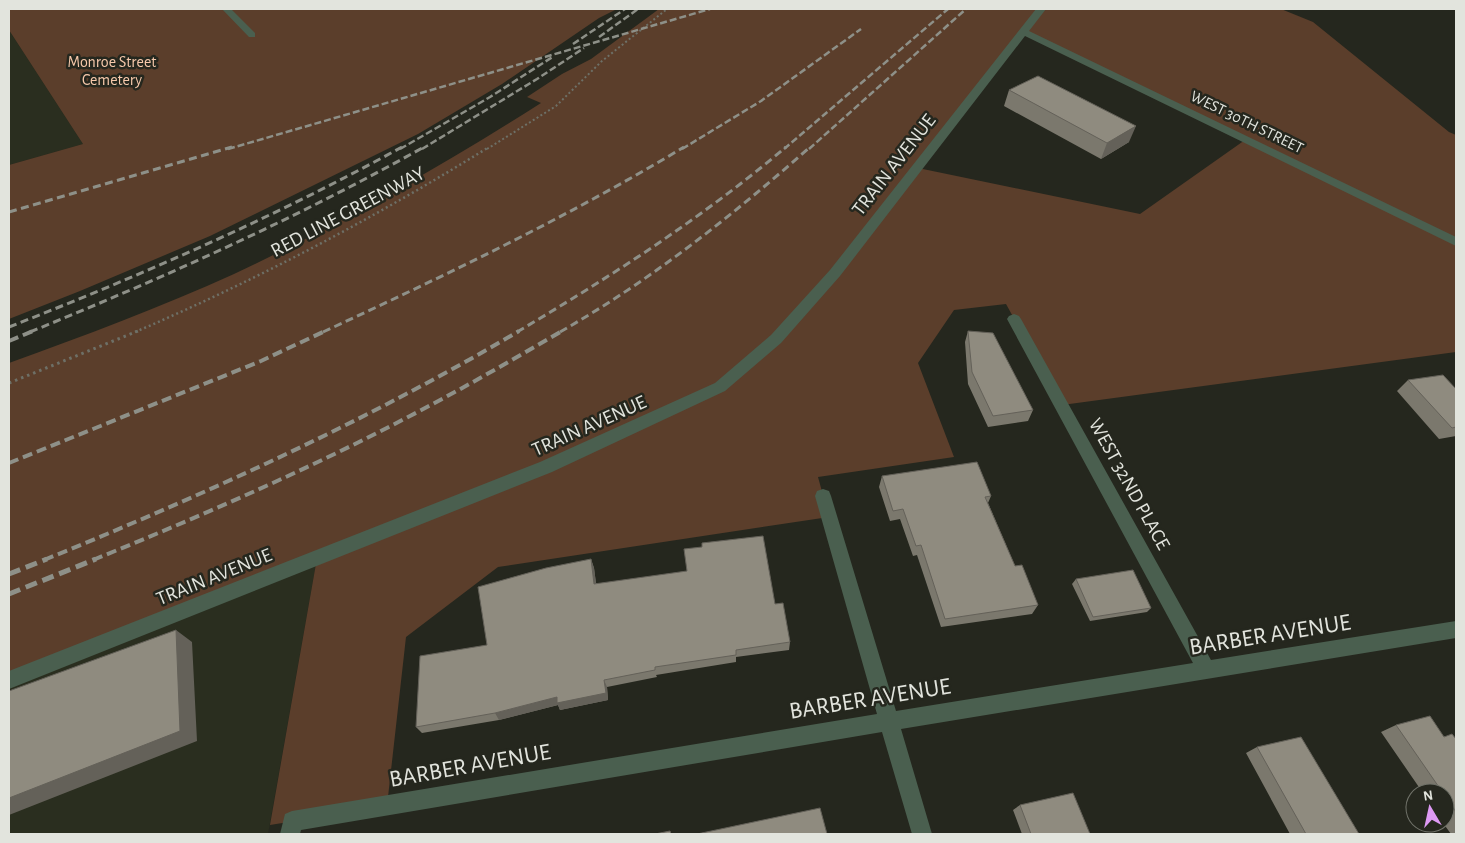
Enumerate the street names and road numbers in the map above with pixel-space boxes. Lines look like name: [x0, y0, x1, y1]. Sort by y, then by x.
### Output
street label: WEST 30TH STREET: [1188, 88, 1306, 156]
street label: TRAIN AVENUE: [848, 110, 940, 219]
street label: RED LINE GREENWAY: [268, 163, 429, 261]
street label: TRAIN AVENUE: [529, 392, 649, 460]
street label: WEST 32ND PLACE: [1085, 415, 1174, 553]
street label: TRAIN AVENUE: [153, 545, 275, 609]
street label: BARBER AVENUE: [1188, 610, 1353, 660]
street label: BARBER AVENUE: [788, 674, 953, 724]
street label: BARBER AVENUE: [388, 740, 553, 792]

